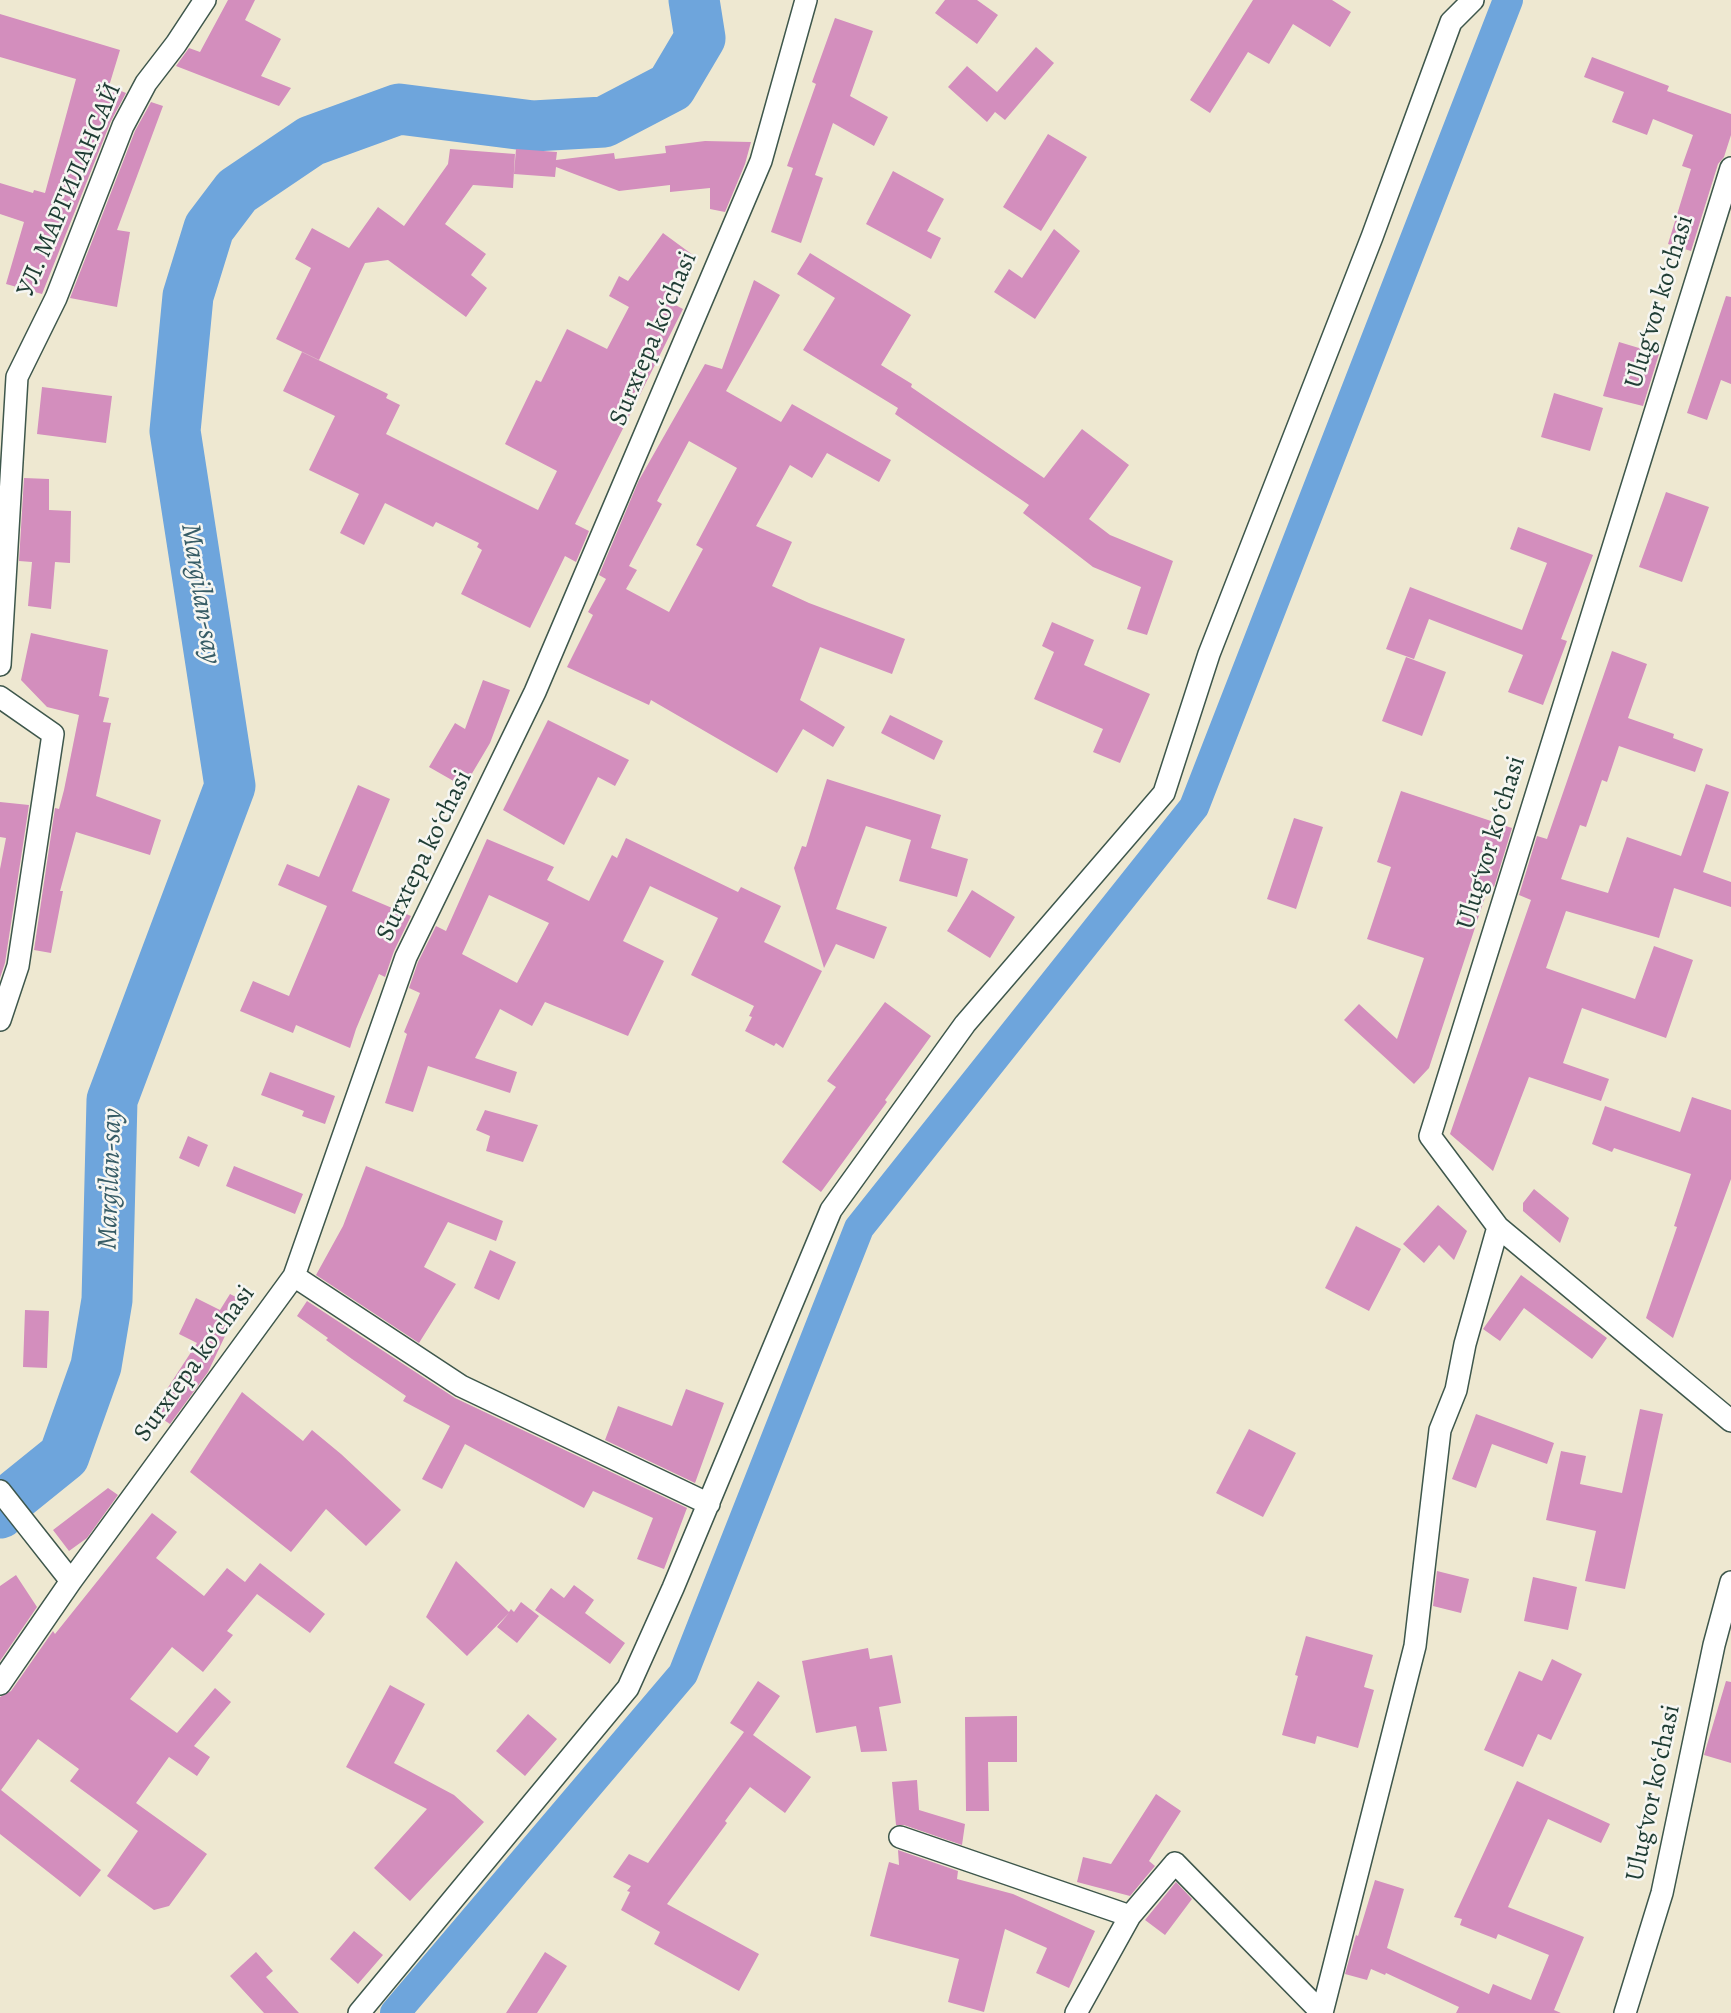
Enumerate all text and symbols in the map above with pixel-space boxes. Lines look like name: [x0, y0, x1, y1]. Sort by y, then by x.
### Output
street label: УЛ. МАРГИЛАНСАЙ: [11, 78, 129, 302]
street label: Ulugʻvor koʻchasi: [1619, 212, 1701, 392]
street label: Surxtepa koʻchasi: [603, 247, 705, 431]
water label: Margilan-say: [172, 521, 228, 667]
street label: Ulugʻvor koʻchasi: [1451, 753, 1533, 933]
street label: Surxtepa koʻchasi: [370, 766, 480, 946]
water label: Margilan-say: [92, 1108, 130, 1250]
street label: Surxtepa koʻchasi: [128, 1280, 262, 1448]
street label: Ulugʻvor koʻchasi: [1620, 1702, 1688, 1884]

